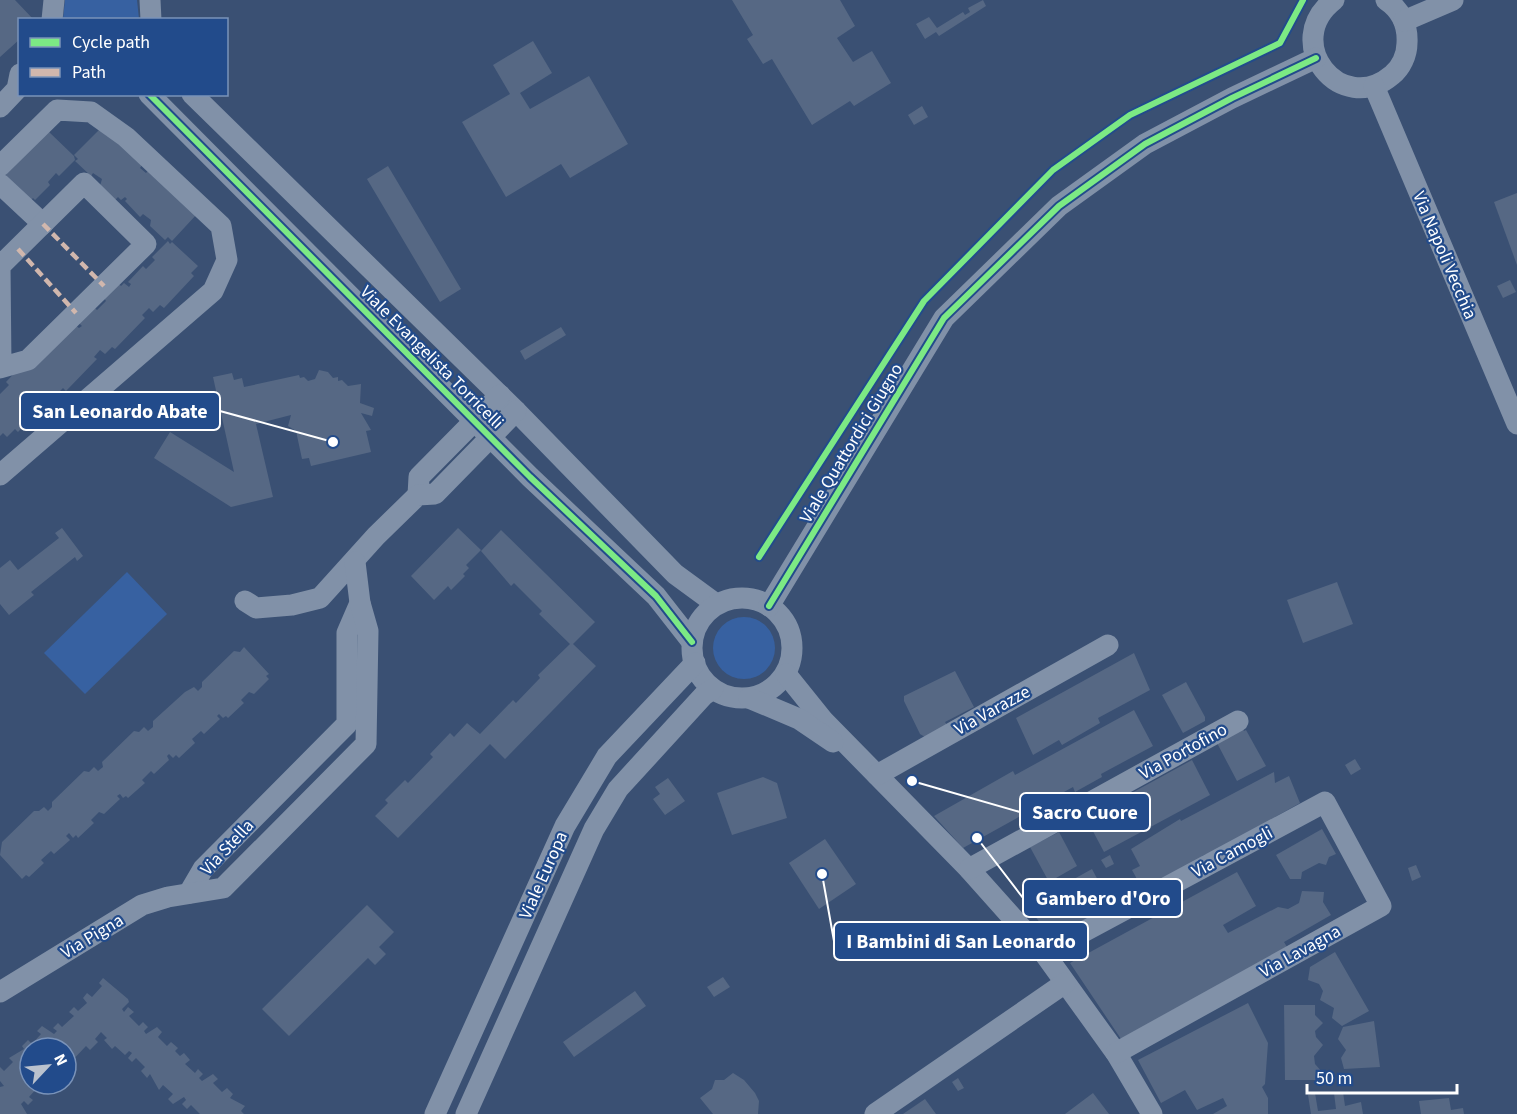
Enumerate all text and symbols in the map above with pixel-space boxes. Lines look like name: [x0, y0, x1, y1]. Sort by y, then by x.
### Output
legend: [18, 18, 228, 96]
text: Cycle path: [72, 30, 150, 55]
text: Path: [72, 60, 106, 85]
street label: Via Napoli Vecchia: [1406, 187, 1483, 323]
street label: Viale Evangelista Torricelli: [354, 280, 509, 435]
street label: Viale Quattordici Giugno: [794, 359, 909, 528]
callout: San Leonardo Abate: [20, 392, 220, 430]
text: San Leonardo Abate: [32, 398, 208, 426]
street label: Via Varazze: [950, 679, 1035, 742]
street label: Via Portofino: [1135, 717, 1232, 786]
callout: Sacro Cuore: [1020, 793, 1150, 831]
text: Sacro Cuore: [1032, 799, 1138, 827]
street label: Via Stella: [195, 814, 260, 881]
street label: Via Camogli: [1187, 821, 1277, 884]
street label: Viale Europa: [513, 827, 574, 923]
callout: Gambero d'Oro: [1023, 879, 1182, 917]
text: Gambero d'Oro: [1035, 885, 1171, 913]
street label: Via Pigna: [56, 908, 128, 965]
street label: Via Lavagna: [1255, 919, 1345, 984]
callout: I Bambini di San Leonardo: [834, 922, 1088, 960]
text: I Bambini di San Leonardo: [846, 928, 1076, 956]
north arrow: [18, 1036, 78, 1096]
text: N: [48, 1050, 73, 1069]
scale bar: [1307, 1057, 1457, 1095]
text: 50 m: [1316, 1066, 1352, 1091]

